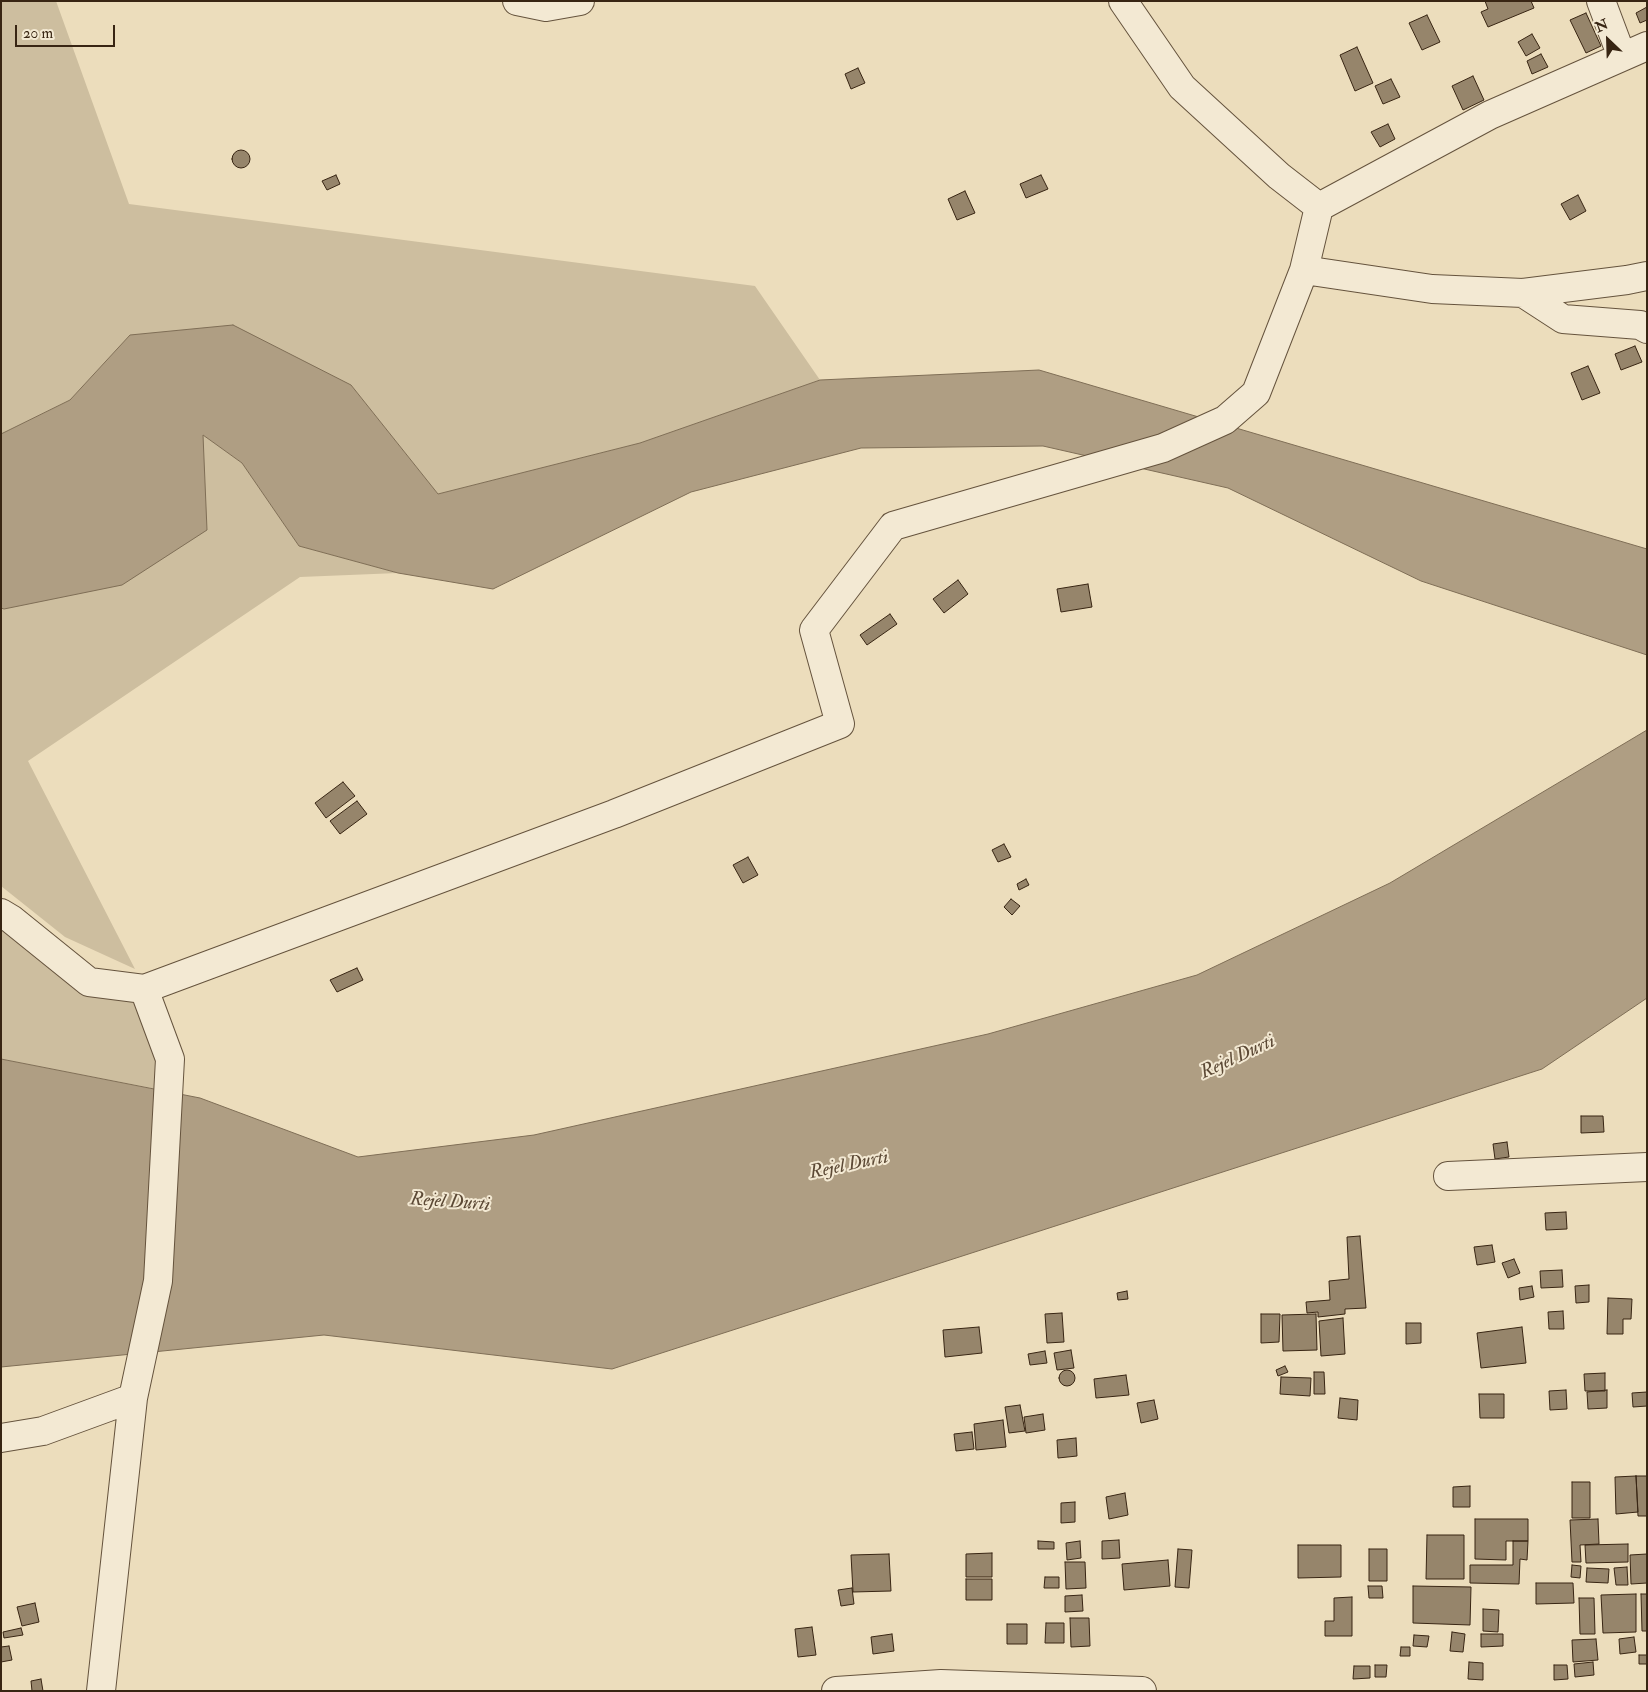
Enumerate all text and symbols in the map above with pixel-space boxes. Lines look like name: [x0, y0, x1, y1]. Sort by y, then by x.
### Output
scale bar: [18, 15, 118, 47]
north arrow: [1583, 15, 1633, 65]
text: N: [1593, 16, 1611, 36]
text: 20 m: [23, 24, 53, 43]
water label: Rejel Durti: [1197, 1031, 1279, 1085]
water label: Rejel Durti: [808, 1147, 890, 1185]
water label: Rejel Durti: [409, 1189, 491, 1217]

